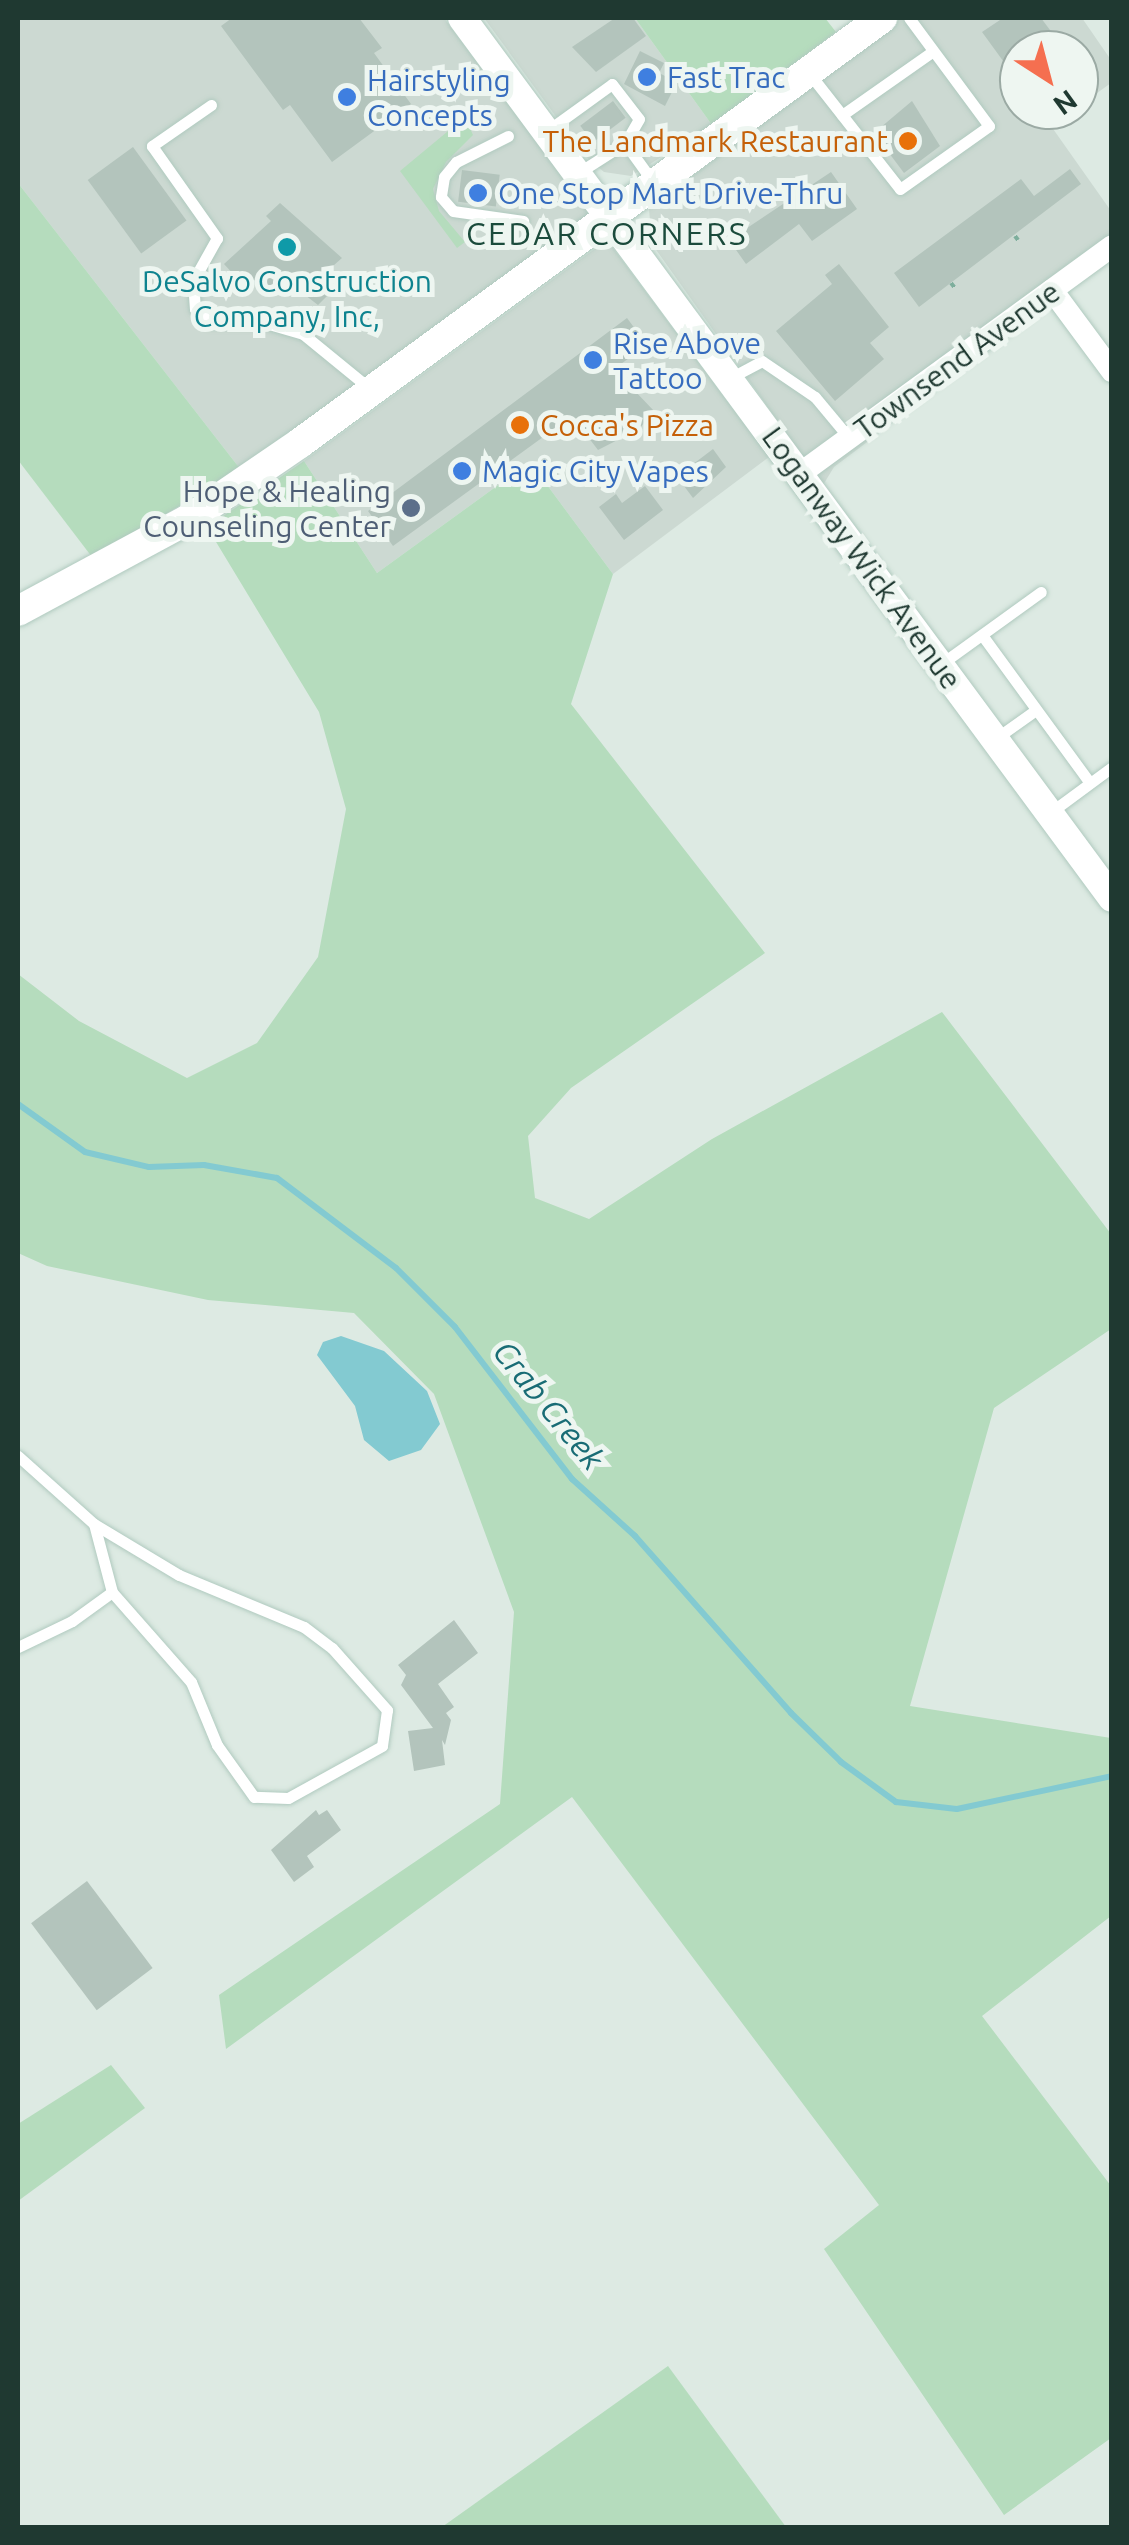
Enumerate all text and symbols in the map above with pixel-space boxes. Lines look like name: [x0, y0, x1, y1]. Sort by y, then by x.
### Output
north arrow: [999, 30, 1099, 130]
place label: Fast Trac: [667, 59, 785, 95]
place label: Hairstyling Concepts: [367, 62, 511, 132]
marker: Fast Trac: [636, 66, 658, 88]
text: N: [1048, 84, 1083, 122]
marker: Hairstyling Concepts: [336, 86, 358, 108]
place label: The Landmark Restaurant: [542, 123, 888, 159]
marker: The Landmark Restaurant: [897, 130, 919, 152]
place label: One Stop Mart Drive-Thru: [498, 175, 843, 211]
marker: One Stop Mart Drive-Thru: [467, 182, 489, 204]
district label: CEDAR CORNERS: [466, 214, 748, 252]
marker: DeSalvo Construction Company, Inc,: [276, 236, 298, 258]
place label: DeSalvo Construction Company, Inc,: [142, 263, 432, 334]
street label: Townsend Avenue: [847, 273, 1067, 447]
place label: Rise Above Tattoo: [613, 325, 761, 396]
marker: Rise Above Tattoo: [582, 349, 604, 371]
place label: Cocca's Pizza: [540, 407, 714, 443]
marker: Cocca's Pizza: [509, 414, 531, 436]
street label: Loganway Wick Avenue: [755, 420, 969, 696]
place label: Magic City Vapes: [482, 453, 709, 489]
marker: Magic City Vapes: [451, 460, 473, 482]
place label: Hope & Healing Counseling Center: [143, 473, 391, 544]
marker: Hope & Healing Counseling Center: [400, 497, 422, 519]
water label: Crab Creek: [485, 1333, 613, 1477]

